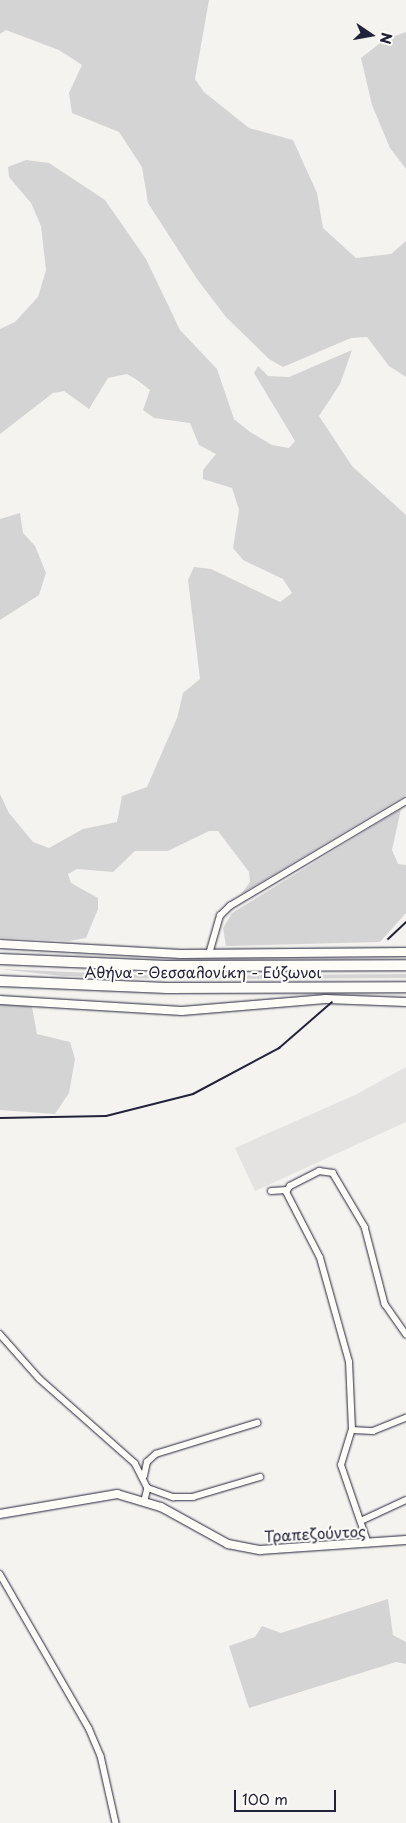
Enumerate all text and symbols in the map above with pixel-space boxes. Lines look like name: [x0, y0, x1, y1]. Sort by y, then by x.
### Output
north arrow: [346, 10, 396, 60]
text: N: [375, 31, 398, 46]
street label: Αθήνα - Θεσσαλονίκη - Εύζωνοι: [84, 963, 322, 981]
street label: Τραπεζούντος: [264, 1521, 366, 1545]
scale bar: [236, 1780, 338, 1812]
text: 100 m: [242, 1787, 288, 1810]

